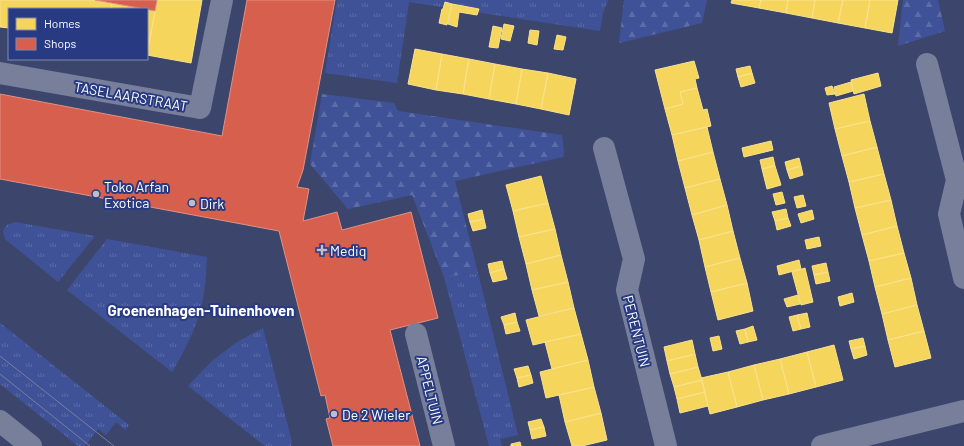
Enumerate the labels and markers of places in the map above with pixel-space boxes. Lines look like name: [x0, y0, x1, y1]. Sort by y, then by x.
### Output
place label: Toko Arfan Exotica: [104, 178, 169, 211]
marker: Toko Arfan Exotica: [91, 189, 101, 199]
place label: Dirk: [200, 195, 224, 212]
marker: Dirk: [187, 198, 197, 208]
place label: Mediq: [330, 242, 366, 259]
marker: Mediq: [317, 245, 327, 255]
place label: De 2 Wieler: [342, 406, 410, 423]
marker: De 2 Wieler: [329, 409, 339, 419]

